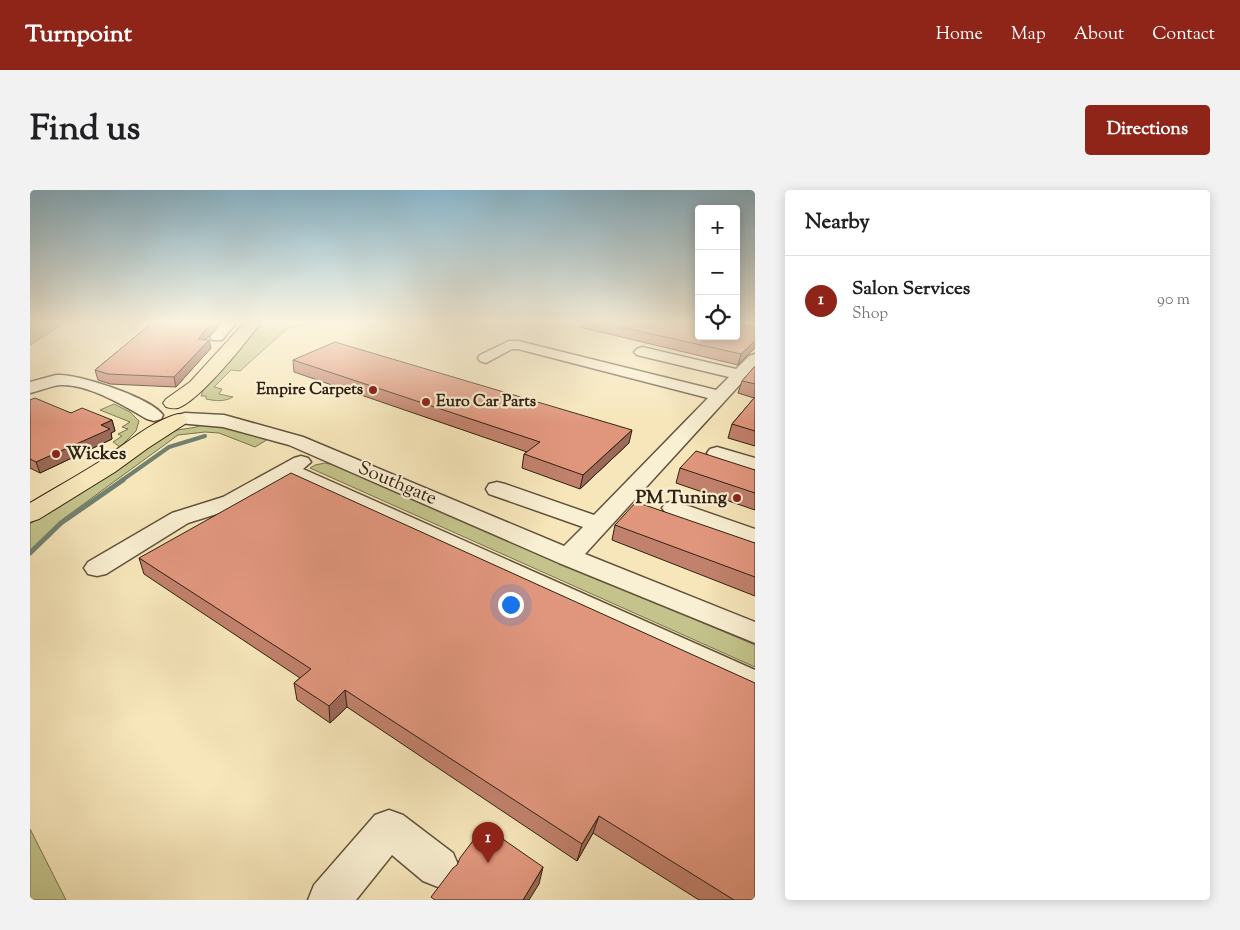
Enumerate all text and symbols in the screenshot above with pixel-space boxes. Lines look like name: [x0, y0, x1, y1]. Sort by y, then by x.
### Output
text: Turnpoint: [25, 18, 132, 52]
text: Home: [936, 22, 983, 48]
text: Map: [1011, 22, 1046, 48]
text: About: [1074, 22, 1124, 48]
text: Contact: [1152, 22, 1215, 48]
text: Find us: [30, 105, 140, 156]
button: Directions: [1085, 105, 1210, 155]
map controls: [695, 205, 740, 340]
button: +: [695, 205, 740, 250]
text: Nearby: [805, 208, 870, 238]
button: −: [695, 250, 740, 295]
text: Salon Services: [852, 276, 970, 303]
text: 1: [818, 289, 824, 312]
text: 90 m: [1157, 289, 1190, 312]
button: locate: [695, 295, 740, 340]
text: Shop: [852, 303, 888, 326]
place label: Empire Carpets: [256, 379, 363, 402]
marker: Empire Carpets: [367, 384, 379, 396]
place label: Euro Car Parts: [436, 391, 536, 414]
marker: Euro Car Parts: [420, 396, 432, 408]
place label: Wickes: [66, 441, 127, 468]
marker: Wickes: [50, 448, 62, 460]
street label: Southgate: [353, 455, 441, 513]
place label: PM Tuning: [635, 485, 728, 512]
marker: PM Tuning: [731, 492, 743, 504]
your location: [498, 592, 524, 618]
pin: 1: [472, 822, 504, 863]

